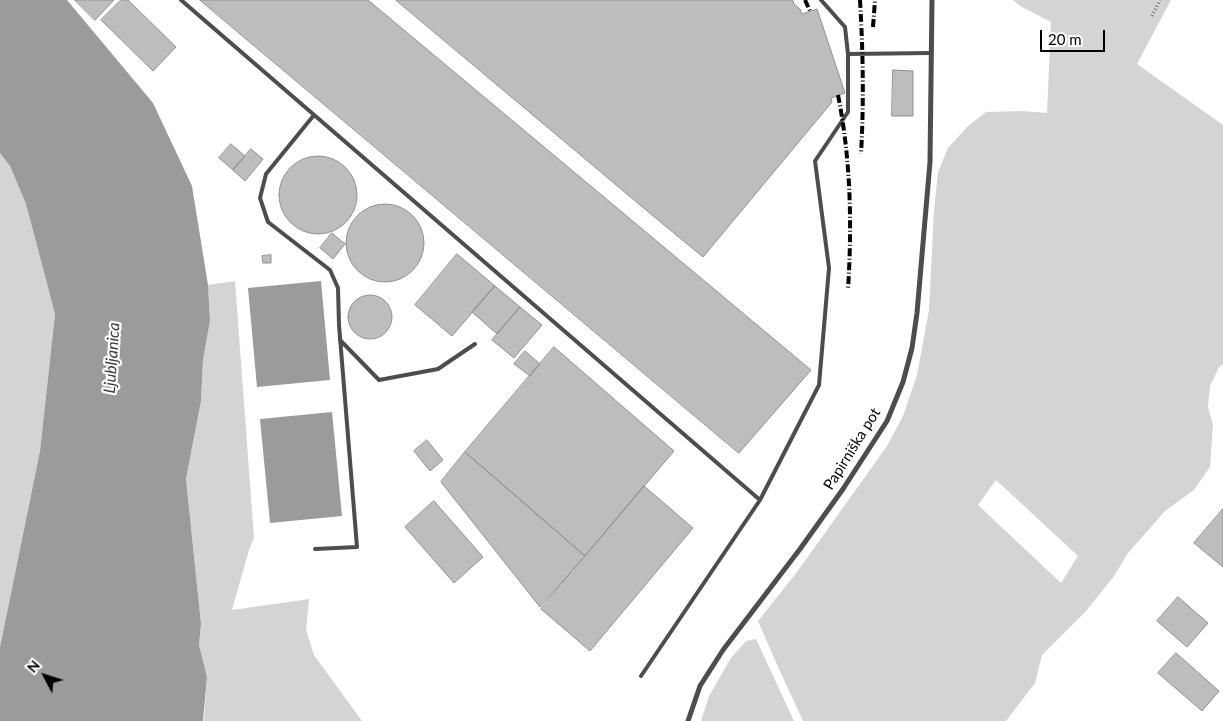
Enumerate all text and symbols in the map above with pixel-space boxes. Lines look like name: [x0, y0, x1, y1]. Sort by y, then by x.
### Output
scale bar: [1043, 20, 1108, 52]
text: 20 m: [1048, 30, 1082, 48]
water label: Ljubljanica: [100, 322, 124, 394]
street label: Papirniška pot: [820, 405, 884, 493]
north arrow: [20, 651, 70, 701]
text: N: [23, 656, 43, 676]

